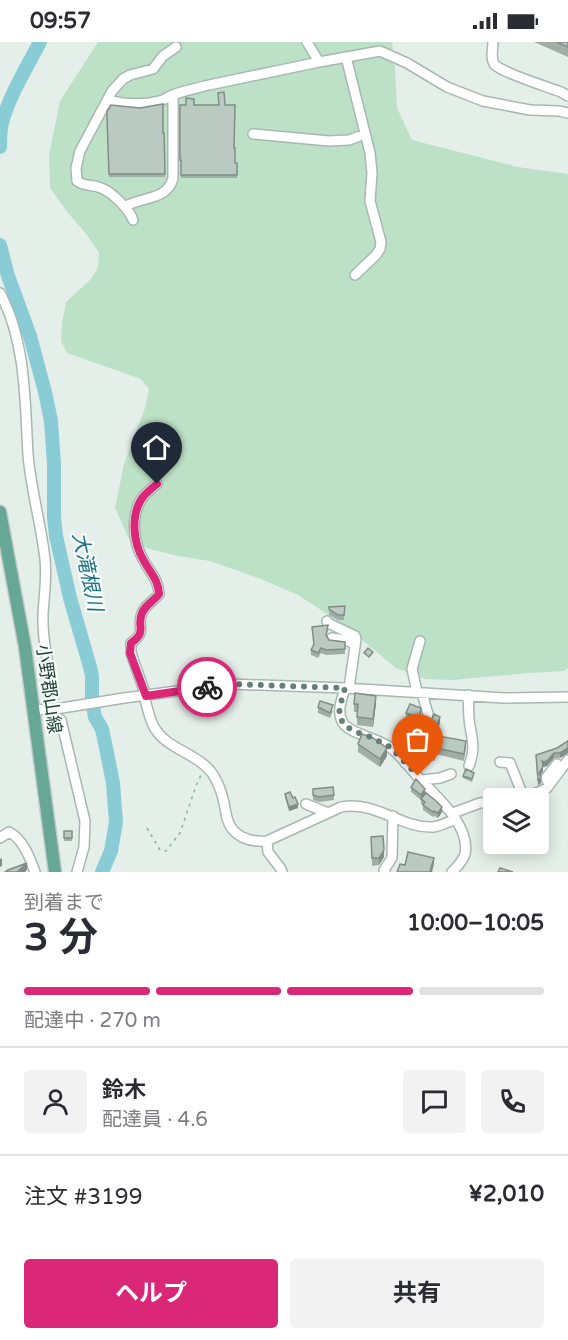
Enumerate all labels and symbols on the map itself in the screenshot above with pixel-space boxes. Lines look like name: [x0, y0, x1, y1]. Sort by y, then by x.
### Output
pin: [131, 422, 182, 484]
water label: 大滝根川: [67, 530, 107, 616]
street label: 小野郡山線: [32, 643, 66, 735]
courier: [177, 657, 237, 717]
pin: [392, 714, 443, 776]

